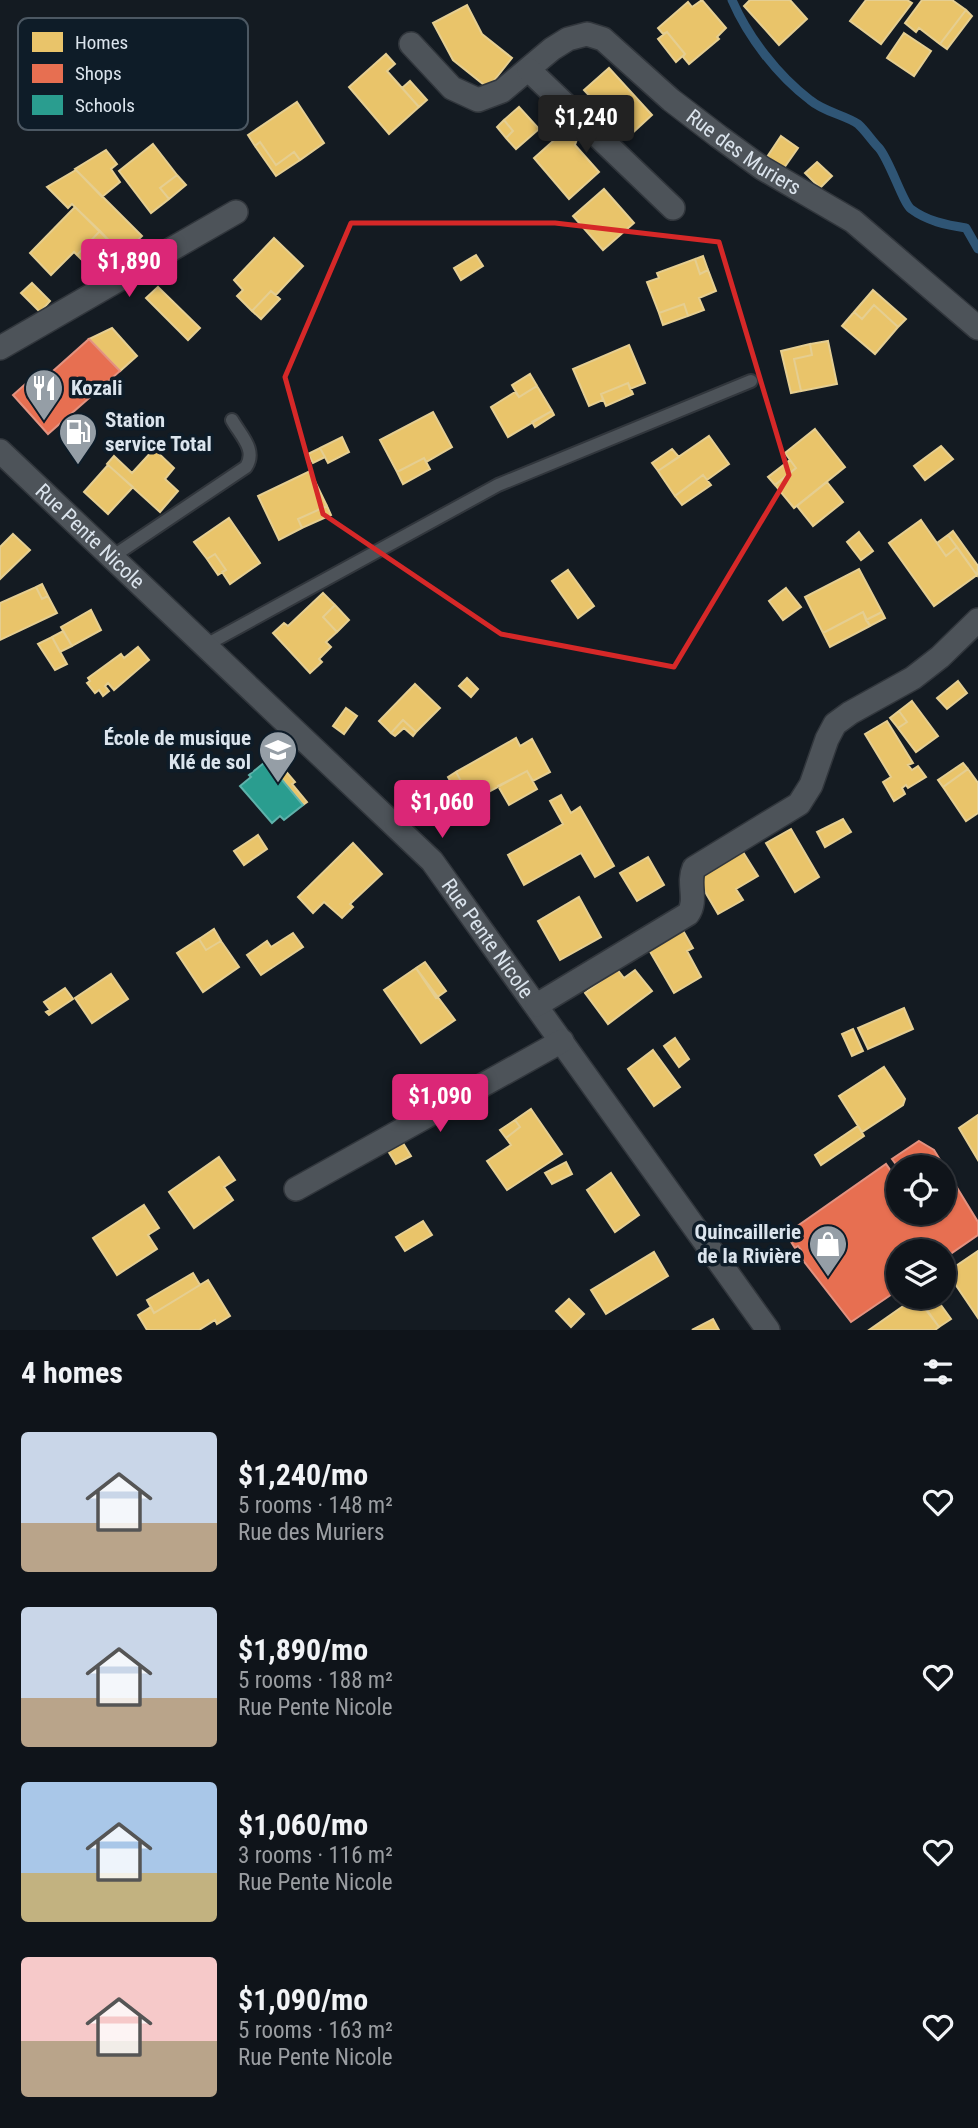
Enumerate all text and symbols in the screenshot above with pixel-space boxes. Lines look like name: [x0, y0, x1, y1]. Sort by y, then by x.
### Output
legend: [18, 18, 248, 130]
text: Homes: [75, 31, 128, 54]
text: Shops: [75, 62, 122, 85]
text: Schools: [75, 94, 135, 117]
pin: $1,240: [529, 96, 643, 155]
text: $1,240: [554, 104, 618, 131]
street label: Rue des Muriers: [682, 104, 805, 200]
pin: $1,890: [72, 240, 186, 299]
text: $1,890: [97, 248, 161, 275]
restaurant icon: Kozali: [23, 367, 65, 422]
place label: Kozali: [71, 376, 123, 400]
place label: Station service Total: [105, 408, 212, 456]
fuel station icon: Station service Total: [57, 411, 99, 466]
street label: Rue Pente Nicole: [30, 479, 150, 594]
place label: École de musique Klé de sol: [104, 726, 251, 774]
school or university icon: École de musique Klé de sol: [257, 729, 299, 784]
pin: $1,060: [385, 780, 499, 840]
text: $1,060: [410, 789, 474, 816]
street label: Rue Pente Nicole: [437, 874, 539, 1003]
pin: $1,090: [383, 1074, 497, 1134]
text: $1,090: [408, 1083, 472, 1110]
map controls: [886, 1155, 956, 1309]
button: locate: [886, 1155, 956, 1225]
place label: Quincaillerie de la Rivière: [695, 1220, 801, 1268]
shop icon: Quincaillerie de la Rivière: [807, 1223, 849, 1278]
button: layers: [886, 1239, 956, 1309]
icon: filters: [919, 1353, 957, 1391]
text: 4 homes: [21, 1355, 123, 1390]
text: $1,240/mo: [238, 1457, 368, 1492]
icon: home: [77, 1460, 161, 1544]
icon: heart: [919, 1483, 957, 1521]
text: 5 rooms · 148 m²: [238, 1492, 393, 1519]
text: Rue des Muriers: [238, 1519, 384, 1546]
text: $1,890/mo: [238, 1632, 368, 1667]
icon: home: [77, 1635, 161, 1719]
icon: heart: [919, 1658, 957, 1696]
text: 5 rooms · 188 m²: [238, 1667, 393, 1694]
text: Rue Pente Nicole: [238, 1694, 393, 1721]
text: $1,060/mo: [238, 1807, 368, 1842]
icon: home: [77, 1810, 161, 1894]
icon: heart: [919, 1833, 957, 1871]
text: 3 rooms · 116 m²: [238, 1842, 393, 1869]
text: Rue Pente Nicole: [238, 1869, 393, 1896]
text: $1,090/mo: [238, 1982, 368, 2017]
icon: home: [77, 1985, 161, 2069]
icon: heart: [919, 2008, 957, 2046]
text: 5 rooms · 163 m²: [238, 2017, 393, 2044]
text: Rue Pente Nicole: [238, 2044, 393, 2071]

